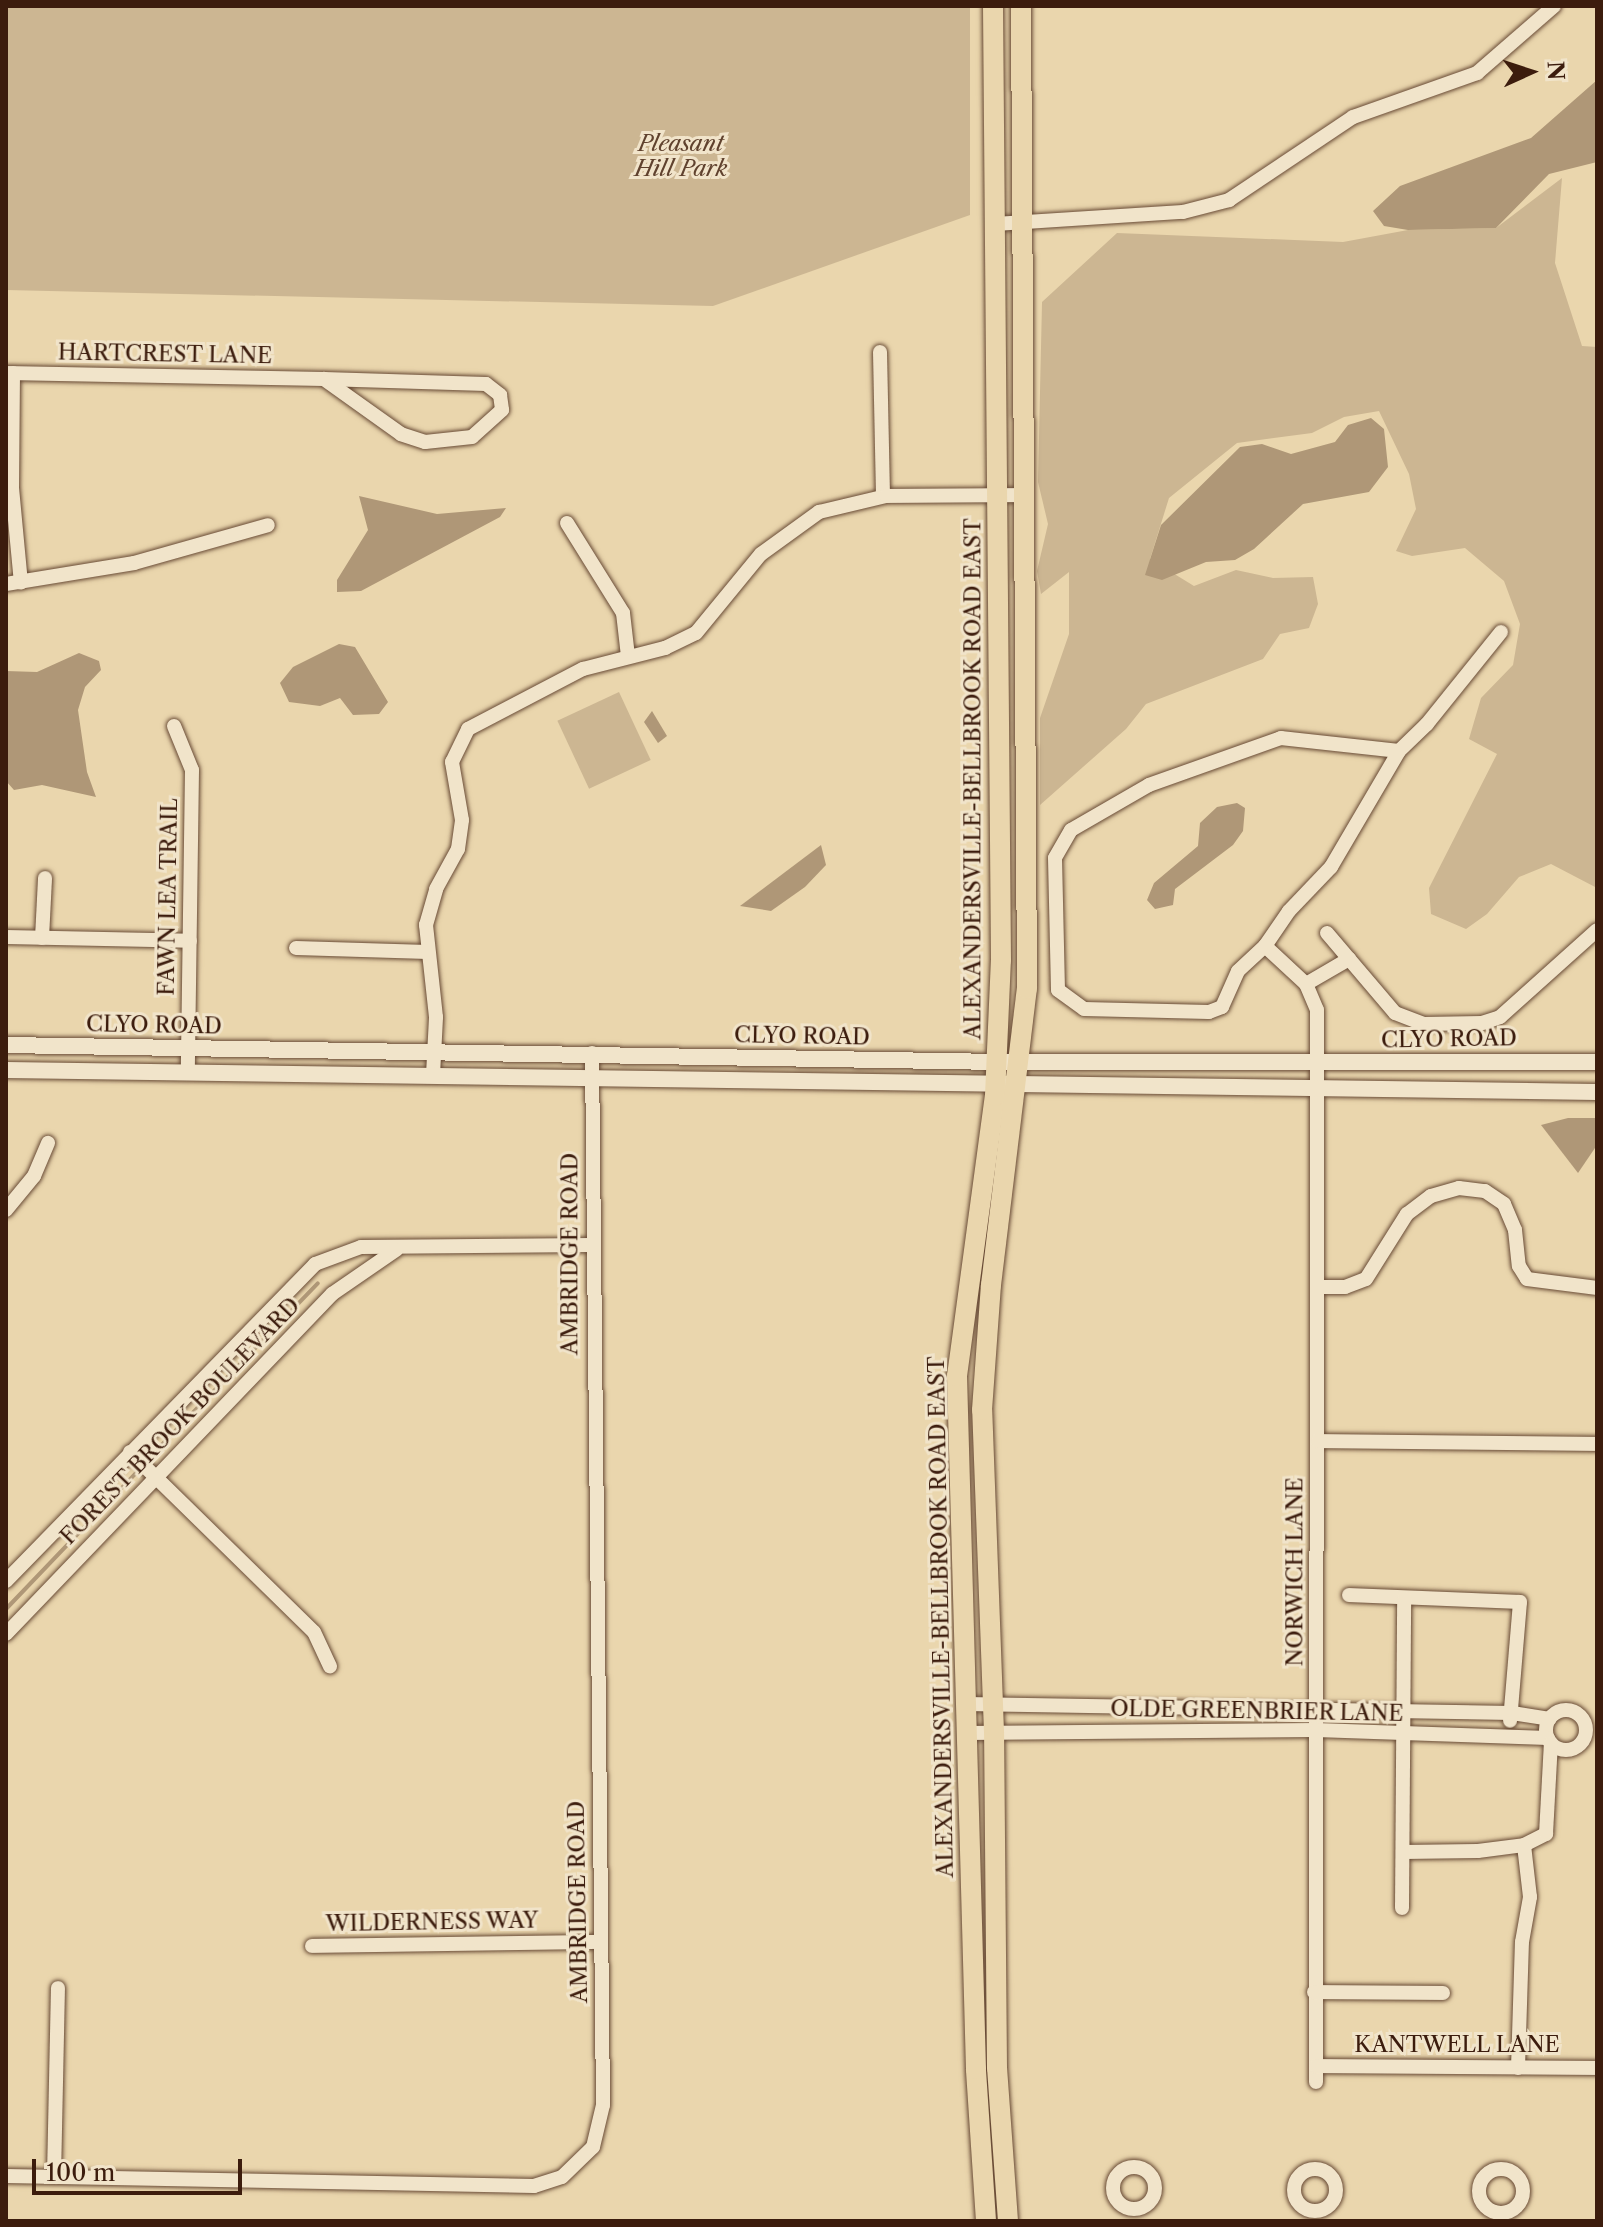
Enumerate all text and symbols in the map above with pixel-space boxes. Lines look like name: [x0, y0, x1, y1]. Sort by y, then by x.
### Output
north arrow: [1491, 32, 1571, 112]
text: N: [1541, 60, 1569, 81]
park label: Pleasant Hill Park: [635, 130, 727, 182]
street label: HARTCREST LANE: [57, 339, 273, 369]
street label: ALEXANDERSVILLE-BELLBROOK ROAD EAST: [960, 518, 986, 1040]
street label: FAWN LEA TRAIL: [153, 797, 183, 997]
street label: CLYO ROAD: [86, 1011, 222, 1039]
street label: CLYO ROAD: [734, 1022, 870, 1050]
street label: CLYO ROAD: [1381, 1025, 1517, 1053]
street label: AMBRIDGE ROAD: [557, 1153, 583, 1355]
street label: FOREST BROOK BOULEVARD: [55, 1292, 305, 1550]
street label: ALEXANDERSVILLE-BELLBROOK ROAD EAST: [923, 1356, 959, 1878]
street label: NORWICH LANE: [1282, 1477, 1308, 1667]
street label: OLDE GREENBRIER LANE: [1110, 1695, 1404, 1727]
street label: AMBRIDGE ROAD: [563, 1801, 593, 2003]
street label: WILDERNESS WAY: [325, 1907, 539, 1937]
street label: KANTWELL LANE: [1354, 2032, 1560, 2058]
scale bar: [36, 2143, 246, 2193]
text: 100 m: [46, 2158, 115, 2187]

